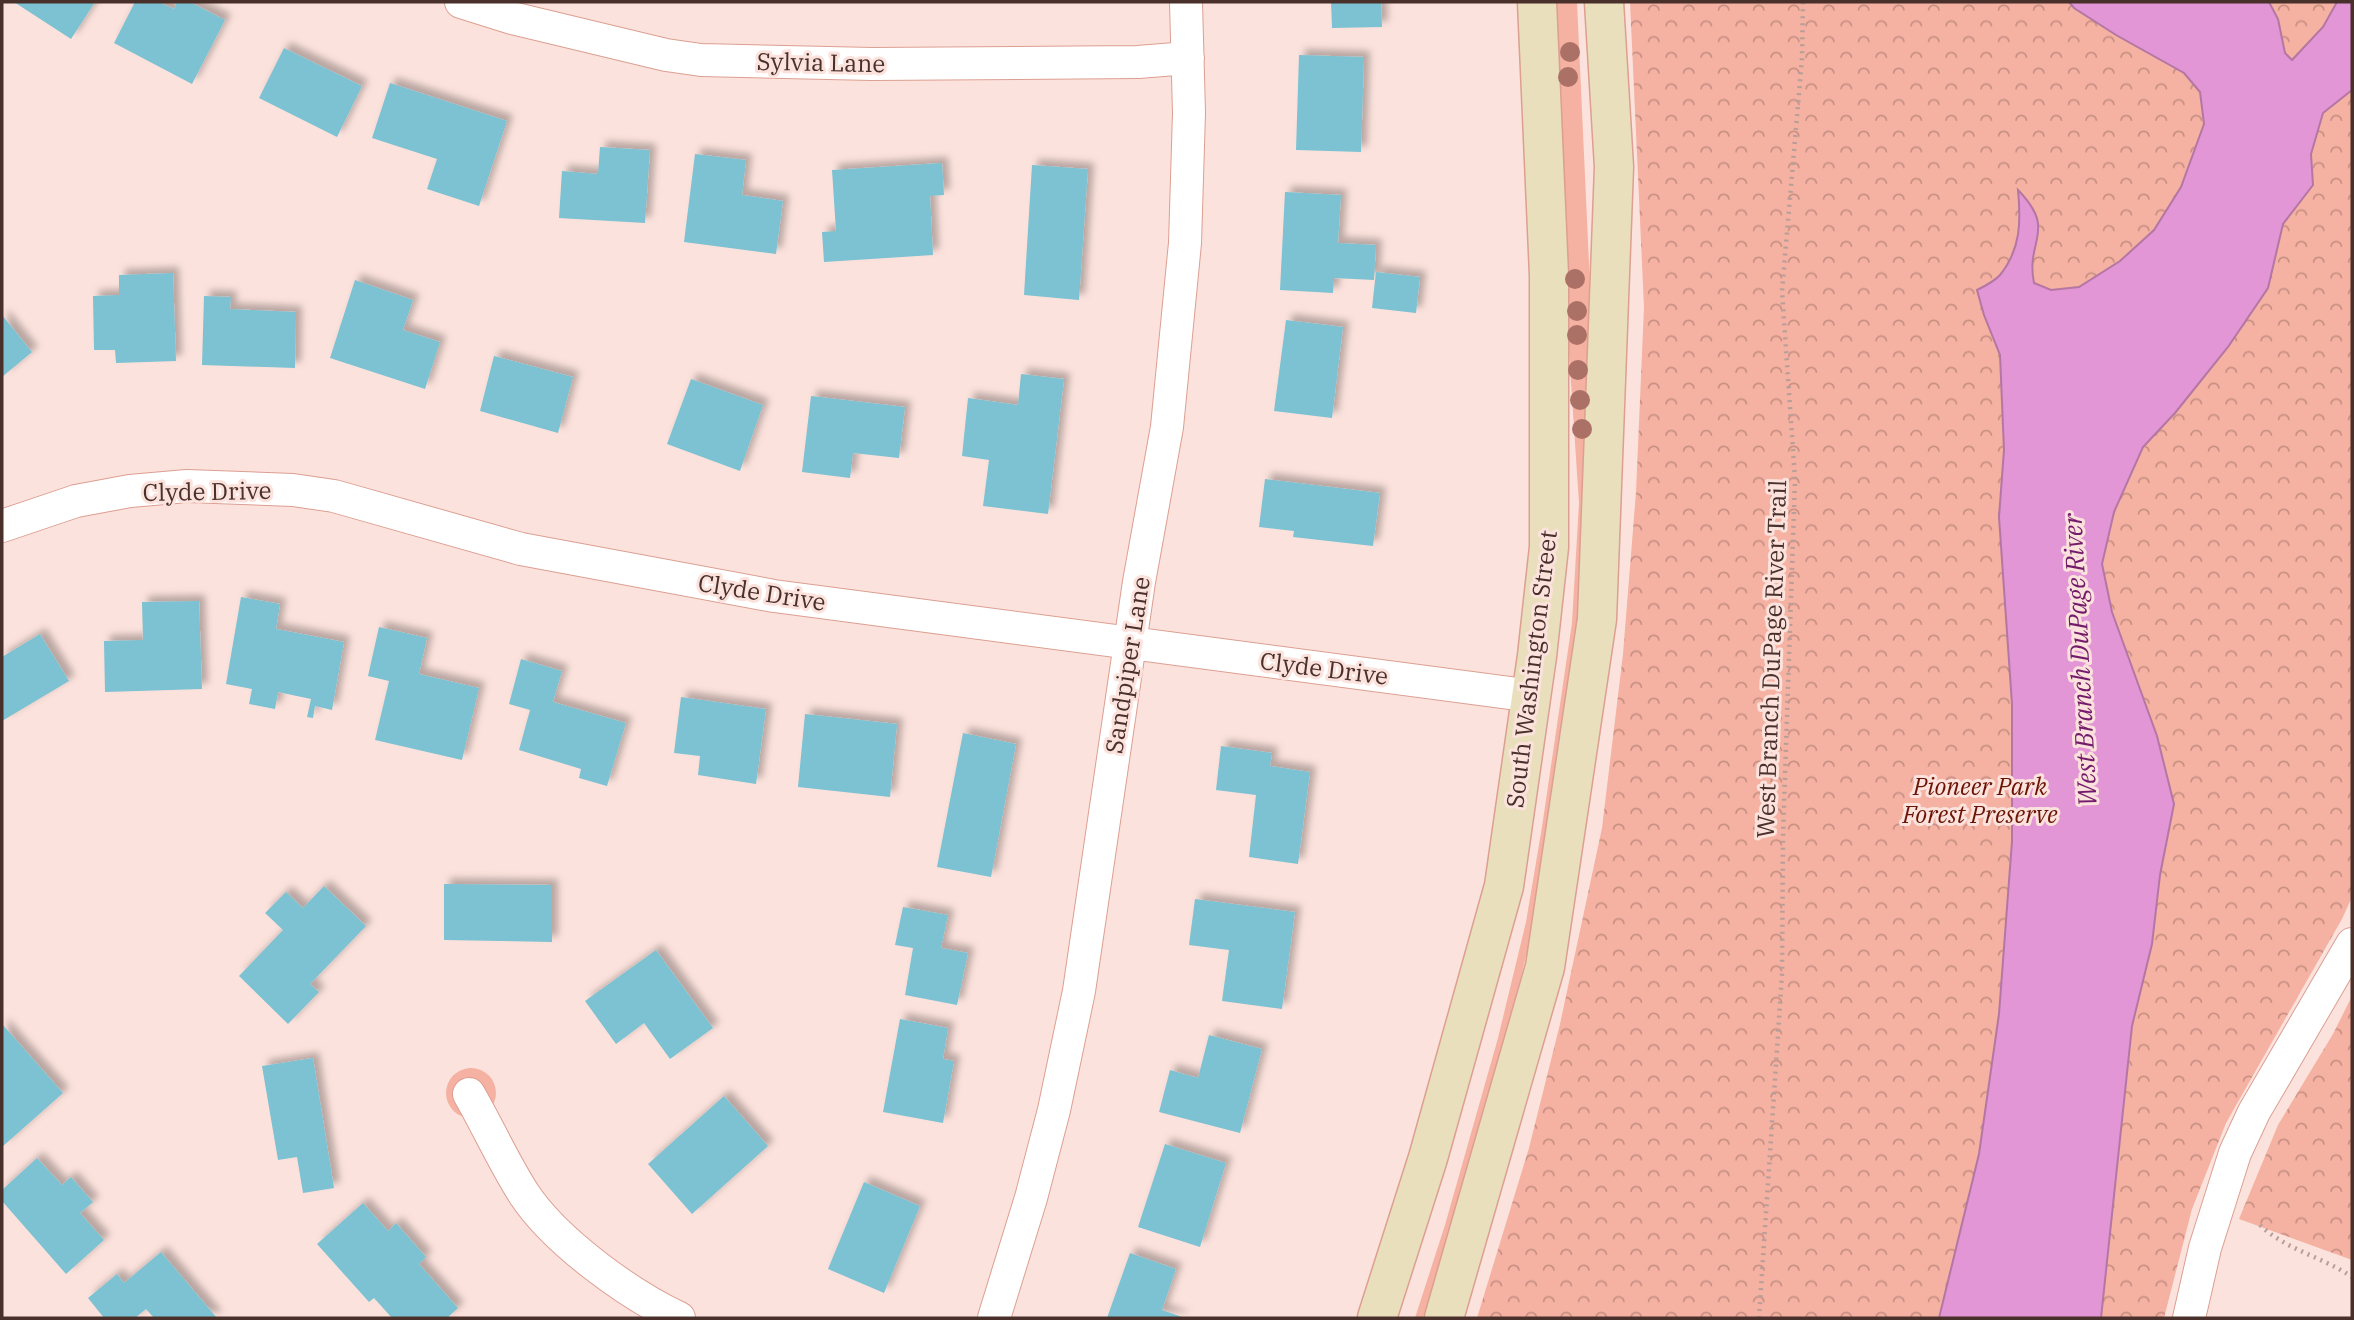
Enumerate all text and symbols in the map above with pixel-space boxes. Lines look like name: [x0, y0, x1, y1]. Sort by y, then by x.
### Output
street label: Sylvia Lane: [756, 45, 886, 79]
street label: Clyde Drive: [142, 474, 272, 508]
street label: West Branch DuPage River Trail: [1749, 479, 1793, 839]
water label: West Branch DuPage River: [2054, 512, 2104, 807]
street label: South Washington Street: [1498, 528, 1564, 810]
street label: Clyde Drive: [696, 566, 828, 618]
street label: Sandpiper Lane: [1097, 574, 1157, 756]
street label: Clyde Drive: [1258, 644, 1390, 692]
park label: Pioneer Park Forest Preserve: [1901, 770, 2058, 830]

